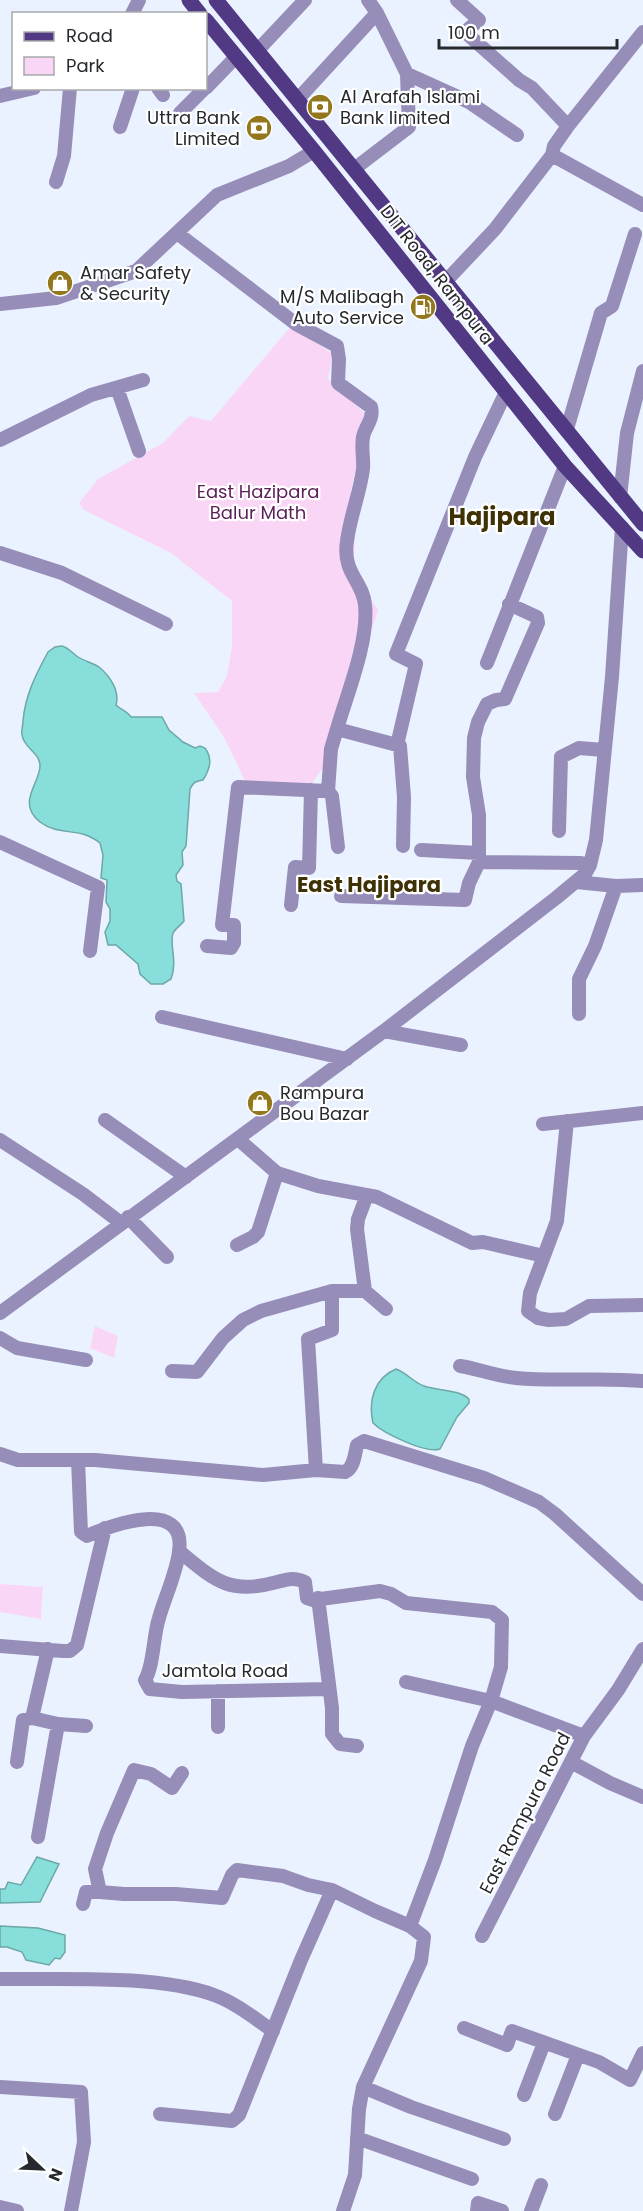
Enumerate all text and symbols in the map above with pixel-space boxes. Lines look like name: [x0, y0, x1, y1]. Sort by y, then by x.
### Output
legend: [12, 12, 207, 90]
scale bar: [439, 12, 618, 50]
text: 100 m: [448, 20, 500, 45]
text: Road: [66, 23, 113, 48]
text: Park: [66, 53, 105, 78]
place label: Al Arafah Islami Bank limited: [340, 84, 480, 130]
bank icon: Al Arafah Islami Bank limited: [305, 92, 335, 122]
place label: Uttra Bank Limited: [147, 105, 241, 151]
bank icon: Uttra Bank Limited: [244, 113, 274, 143]
street label: DIT Road, Rampura: [375, 200, 500, 350]
place label: Amar Safety & Security: [80, 260, 191, 306]
shop icon: Amar Safety & Security: [45, 268, 75, 298]
place label: M/S Malibagh Auto Service: [280, 284, 404, 330]
fuel station icon: M/S Malibagh Auto Service: [408, 292, 438, 322]
park label: East Hazipara Balur Math: [197, 479, 319, 525]
district label: Hajipara: [448, 500, 556, 533]
district label: East Hajipara: [297, 870, 441, 899]
place label: Rampura Bou Bazar: [280, 1080, 369, 1126]
shop icon: Rampura Bou Bazar: [245, 1088, 275, 1118]
street label: Jamtola Road: [162, 1658, 288, 1683]
street label: East Rampura Road: [473, 1728, 576, 1898]
north arrow: [12, 2139, 72, 2199]
text: N: [42, 2165, 68, 2185]

